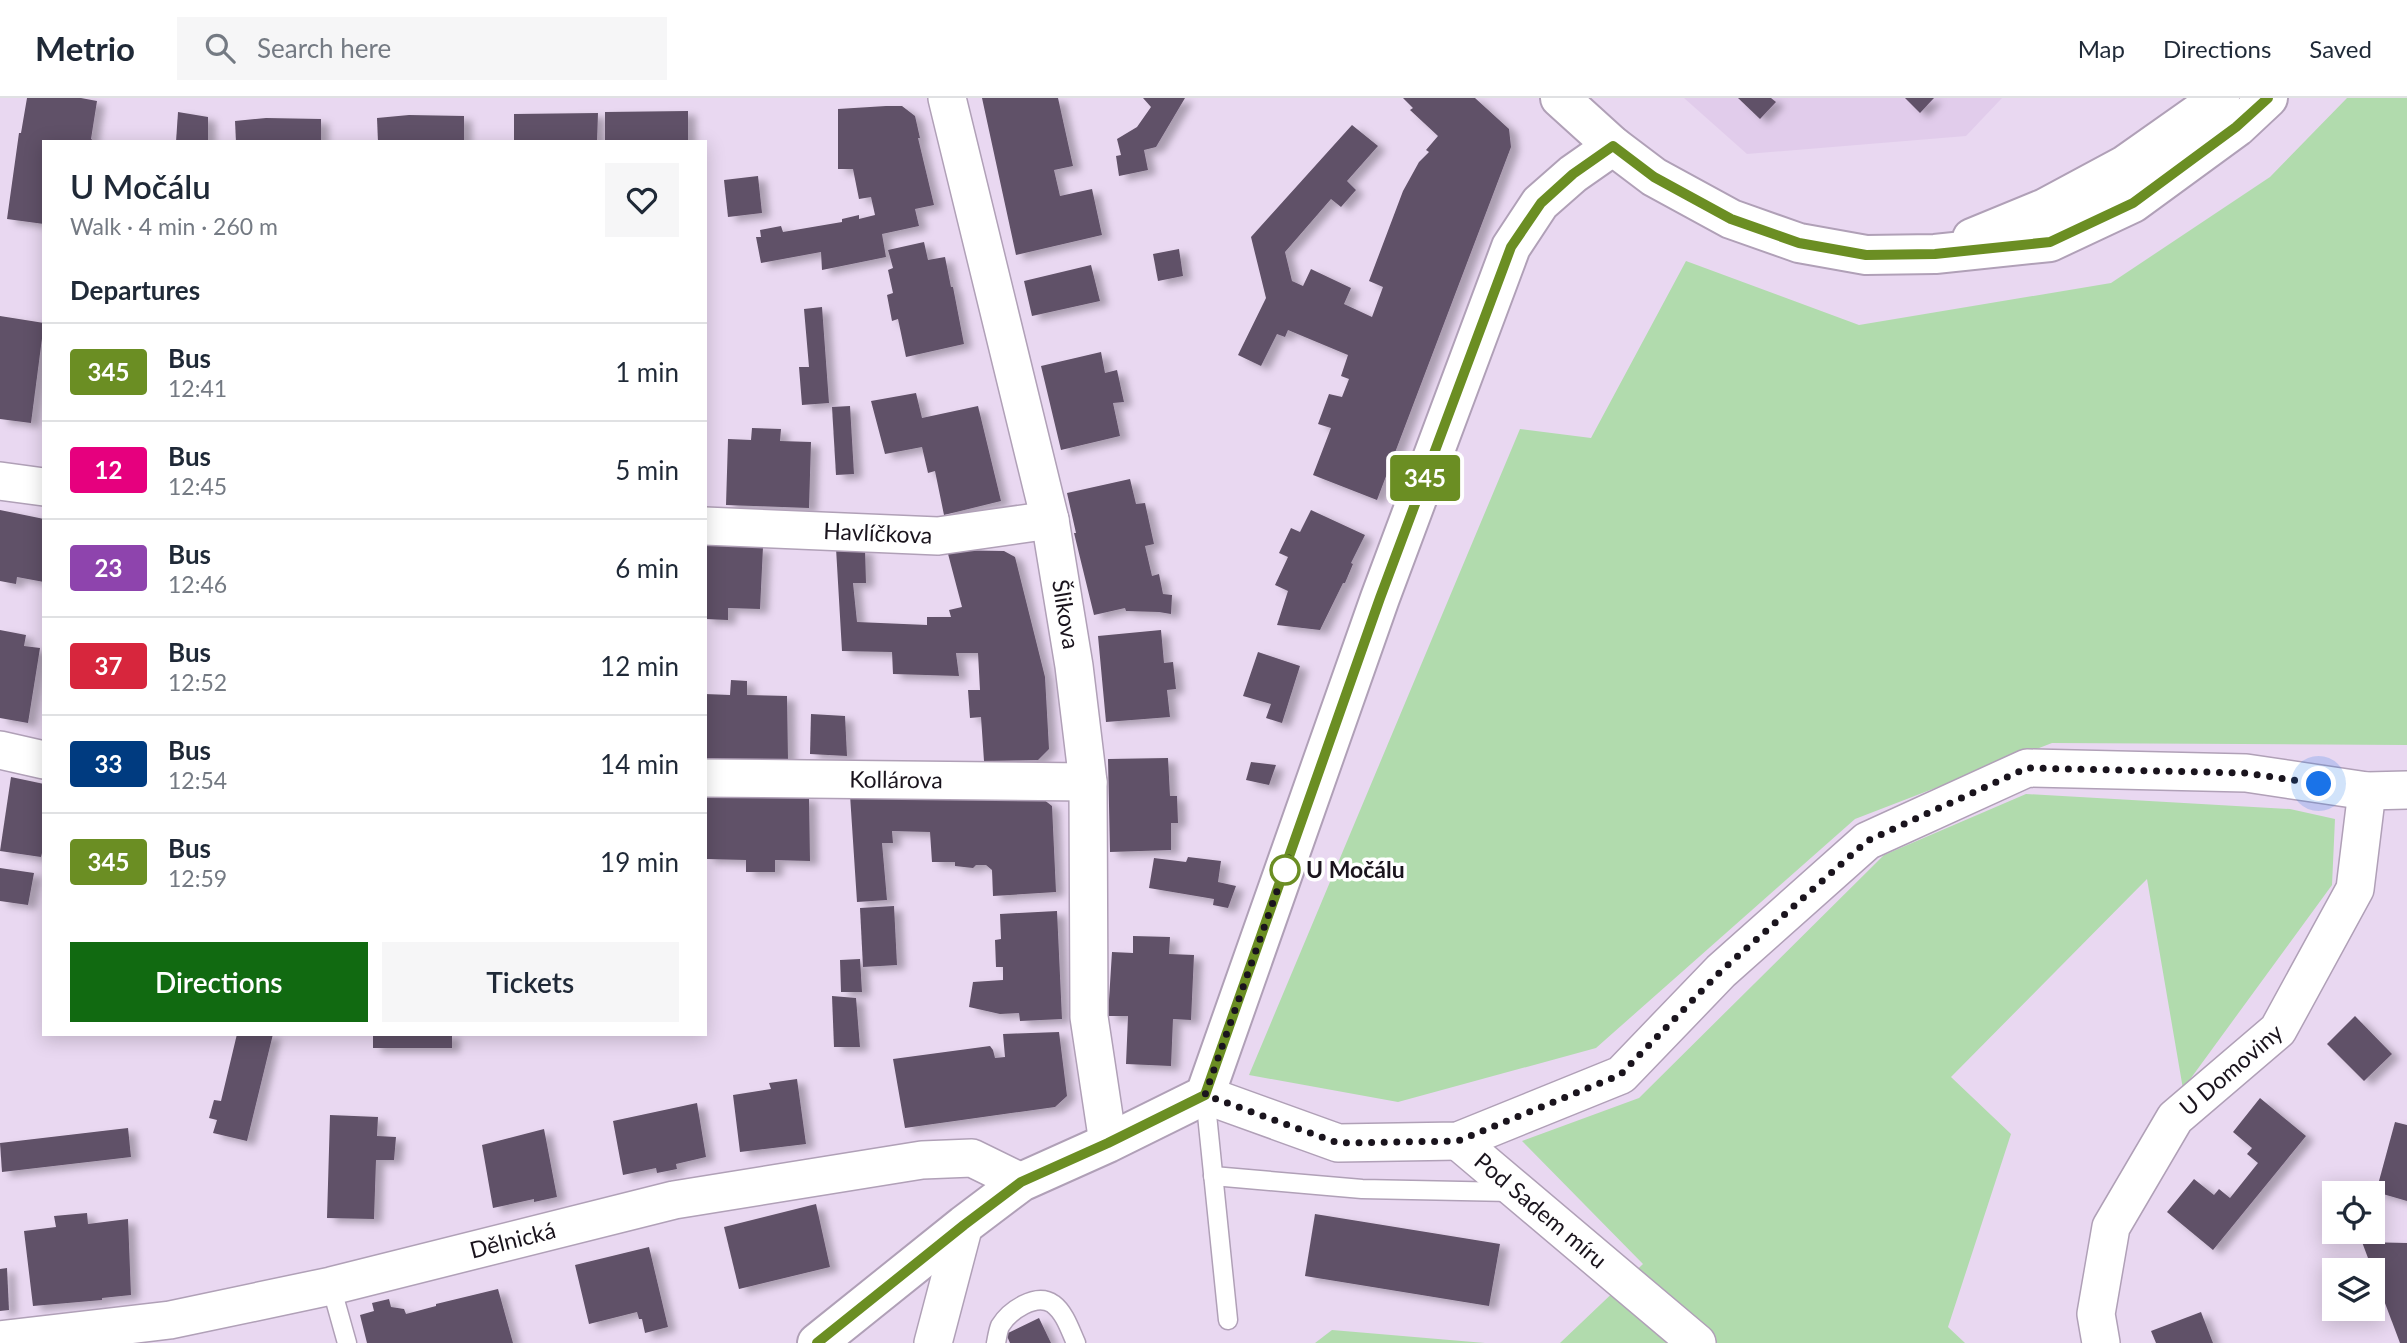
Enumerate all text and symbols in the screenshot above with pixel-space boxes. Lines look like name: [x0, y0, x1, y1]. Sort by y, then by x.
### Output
search box: [177, 17, 667, 80]
text: Metrio: [35, 28, 135, 68]
icon: search: [201, 29, 239, 67]
text: Search here: [257, 32, 391, 64]
text: Map: [2078, 34, 2125, 63]
text: Directions: [2163, 34, 2271, 63]
text: Saved: [2309, 34, 2372, 63]
button: heart: [605, 163, 679, 237]
text: U Močálu: [70, 166, 211, 206]
text: Walk · 4 min · 260 m: [70, 212, 278, 240]
text: Departures: [70, 274, 200, 306]
text: Bus: [168, 342, 211, 374]
text: 1 min: [615, 356, 679, 388]
text: 345: [88, 357, 129, 386]
text: 12:41: [168, 374, 227, 402]
text: Bus: [168, 440, 211, 472]
text: 5 min: [615, 454, 679, 486]
text: 12: [95, 455, 122, 484]
line badge: 345: [1385, 455, 1465, 501]
text: 345: [1404, 463, 1446, 492]
text: 12:45: [168, 472, 227, 500]
street label: Havlíčkova: [823, 516, 933, 549]
text: Bus: [168, 538, 211, 570]
text: 6 min: [615, 552, 679, 584]
text: 23: [95, 553, 122, 582]
text: 12:46: [168, 570, 227, 598]
street label: Šlikova: [1047, 577, 1086, 651]
text: Bus: [168, 636, 211, 668]
text: 12 min: [600, 650, 679, 682]
text: 37: [95, 651, 122, 680]
text: 12:52: [168, 668, 227, 696]
text: Bus: [168, 734, 211, 766]
text: 14 min: [600, 748, 679, 780]
text: 33: [95, 749, 122, 778]
street label: Kollárova: [849, 765, 943, 793]
text: 12:54: [168, 766, 227, 794]
your location: [2301, 766, 2336, 801]
text: Bus: [168, 832, 211, 864]
text: 19 min: [600, 846, 679, 878]
text: 345: [88, 847, 129, 876]
marker: U Močálu: [1270, 855, 1300, 885]
place label: U Močálu: [1306, 855, 1405, 883]
text: 12:59: [168, 864, 227, 892]
button: Directions: [70, 942, 368, 1022]
button: Tickets: [382, 942, 679, 1022]
street label: U Domoviny: [2173, 1017, 2288, 1121]
street label: Pod Sadem míru: [1469, 1146, 1613, 1274]
map controls: [2322, 1181, 2385, 1321]
button: locate: [2322, 1181, 2385, 1244]
street label: Dělnická: [467, 1215, 558, 1264]
button: layers: [2322, 1258, 2385, 1321]

